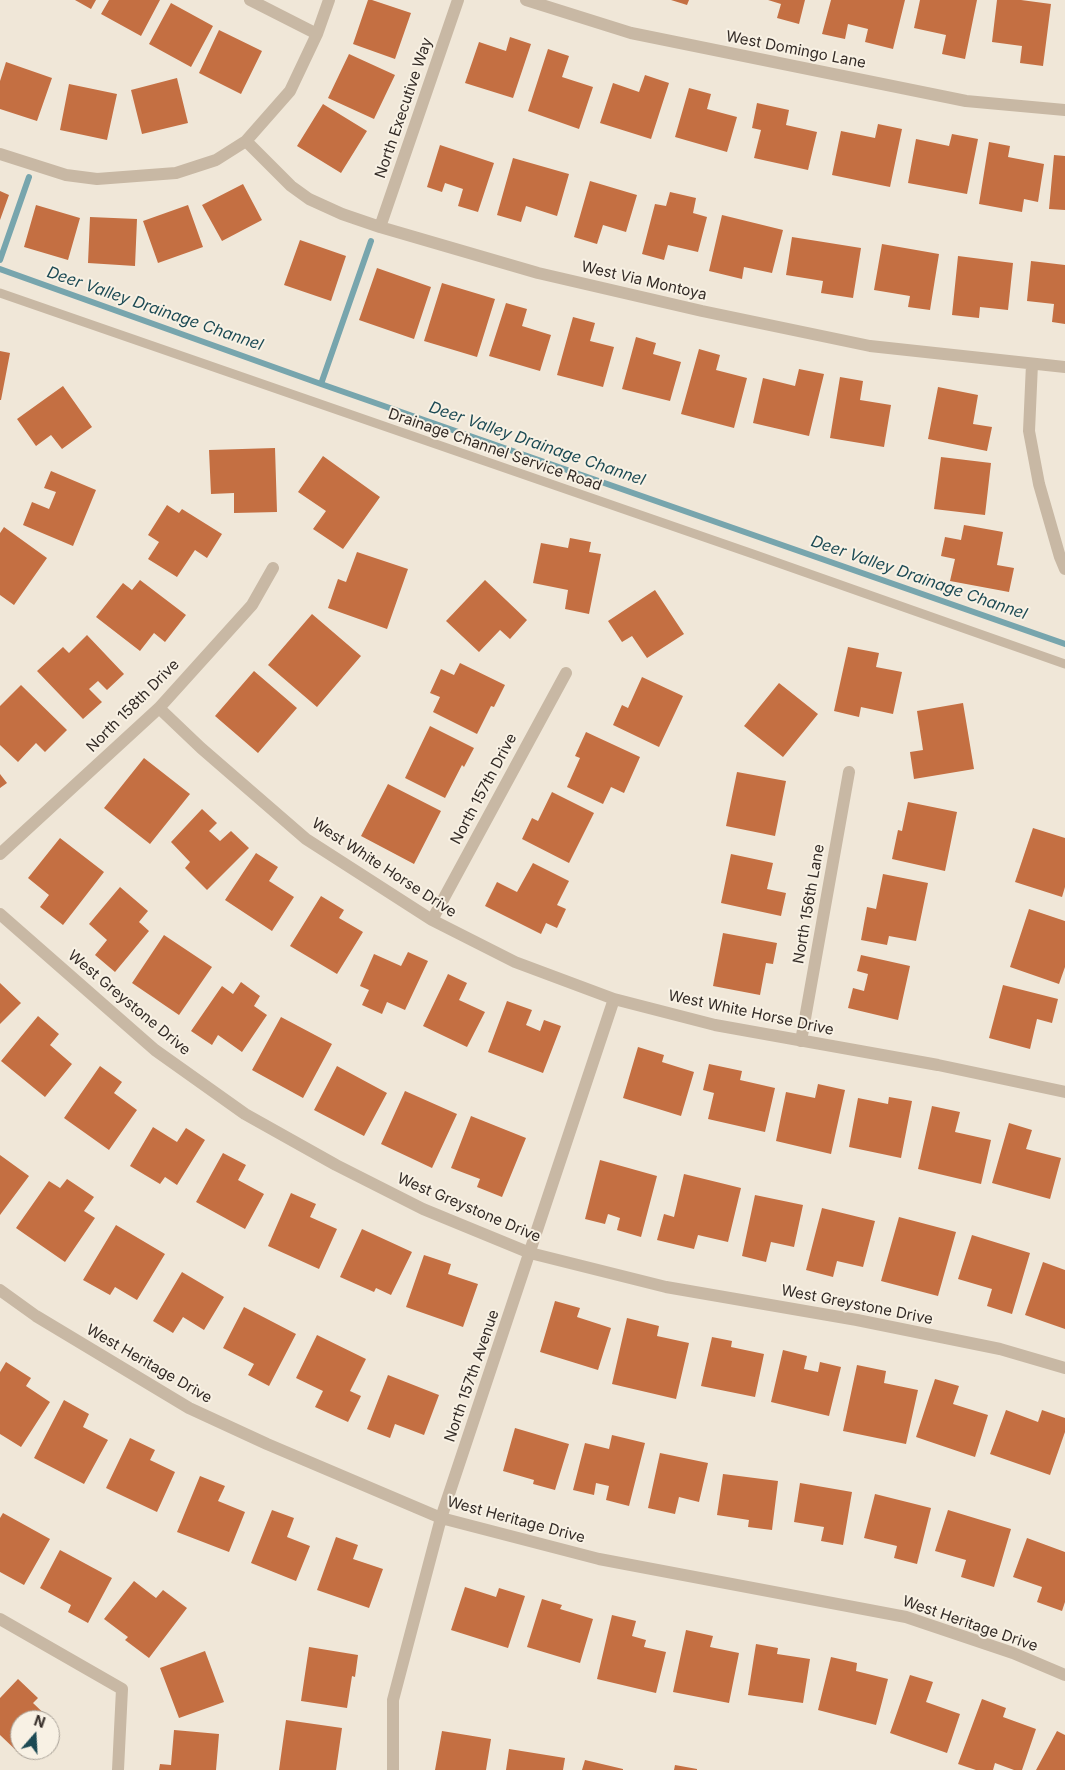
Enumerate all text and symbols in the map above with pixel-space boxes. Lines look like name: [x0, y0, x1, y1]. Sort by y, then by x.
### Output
street label: West Domingo Lane: [724, 28, 868, 72]
street label: North Executive Way: [371, 35, 437, 181]
street label: West Via Montoya: [580, 258, 708, 304]
water label: Deer Valley Drainage Channel: [44, 263, 266, 355]
water label: Deer Valley Drainage Channel: [426, 398, 648, 490]
street label: Drainage Channel Service Road: [386, 405, 604, 495]
water label: Deer Valley Drainage Channel: [808, 532, 1030, 624]
street label: North 158th Drive: [83, 656, 183, 756]
street label: North 157th Drive: [447, 730, 521, 848]
street label: West White Horse Drive: [308, 815, 460, 921]
street label: North 156th Lane: [790, 843, 828, 965]
street label: West Greystone Drive: [64, 947, 194, 1059]
street label: West White Horse Drive: [667, 987, 835, 1039]
street label: West Greystone Drive: [395, 1170, 543, 1246]
street label: West Greystone Drive: [780, 1281, 934, 1329]
street label: North 157th Avenue: [441, 1308, 503, 1444]
street label: West Heritage Drive: [83, 1321, 215, 1407]
street label: West Heritage Drive: [445, 1493, 587, 1547]
street label: West Heritage Drive: [900, 1592, 1040, 1656]
north arrow: [10, 1710, 60, 1760]
text: N: [32, 1712, 48, 1731]

